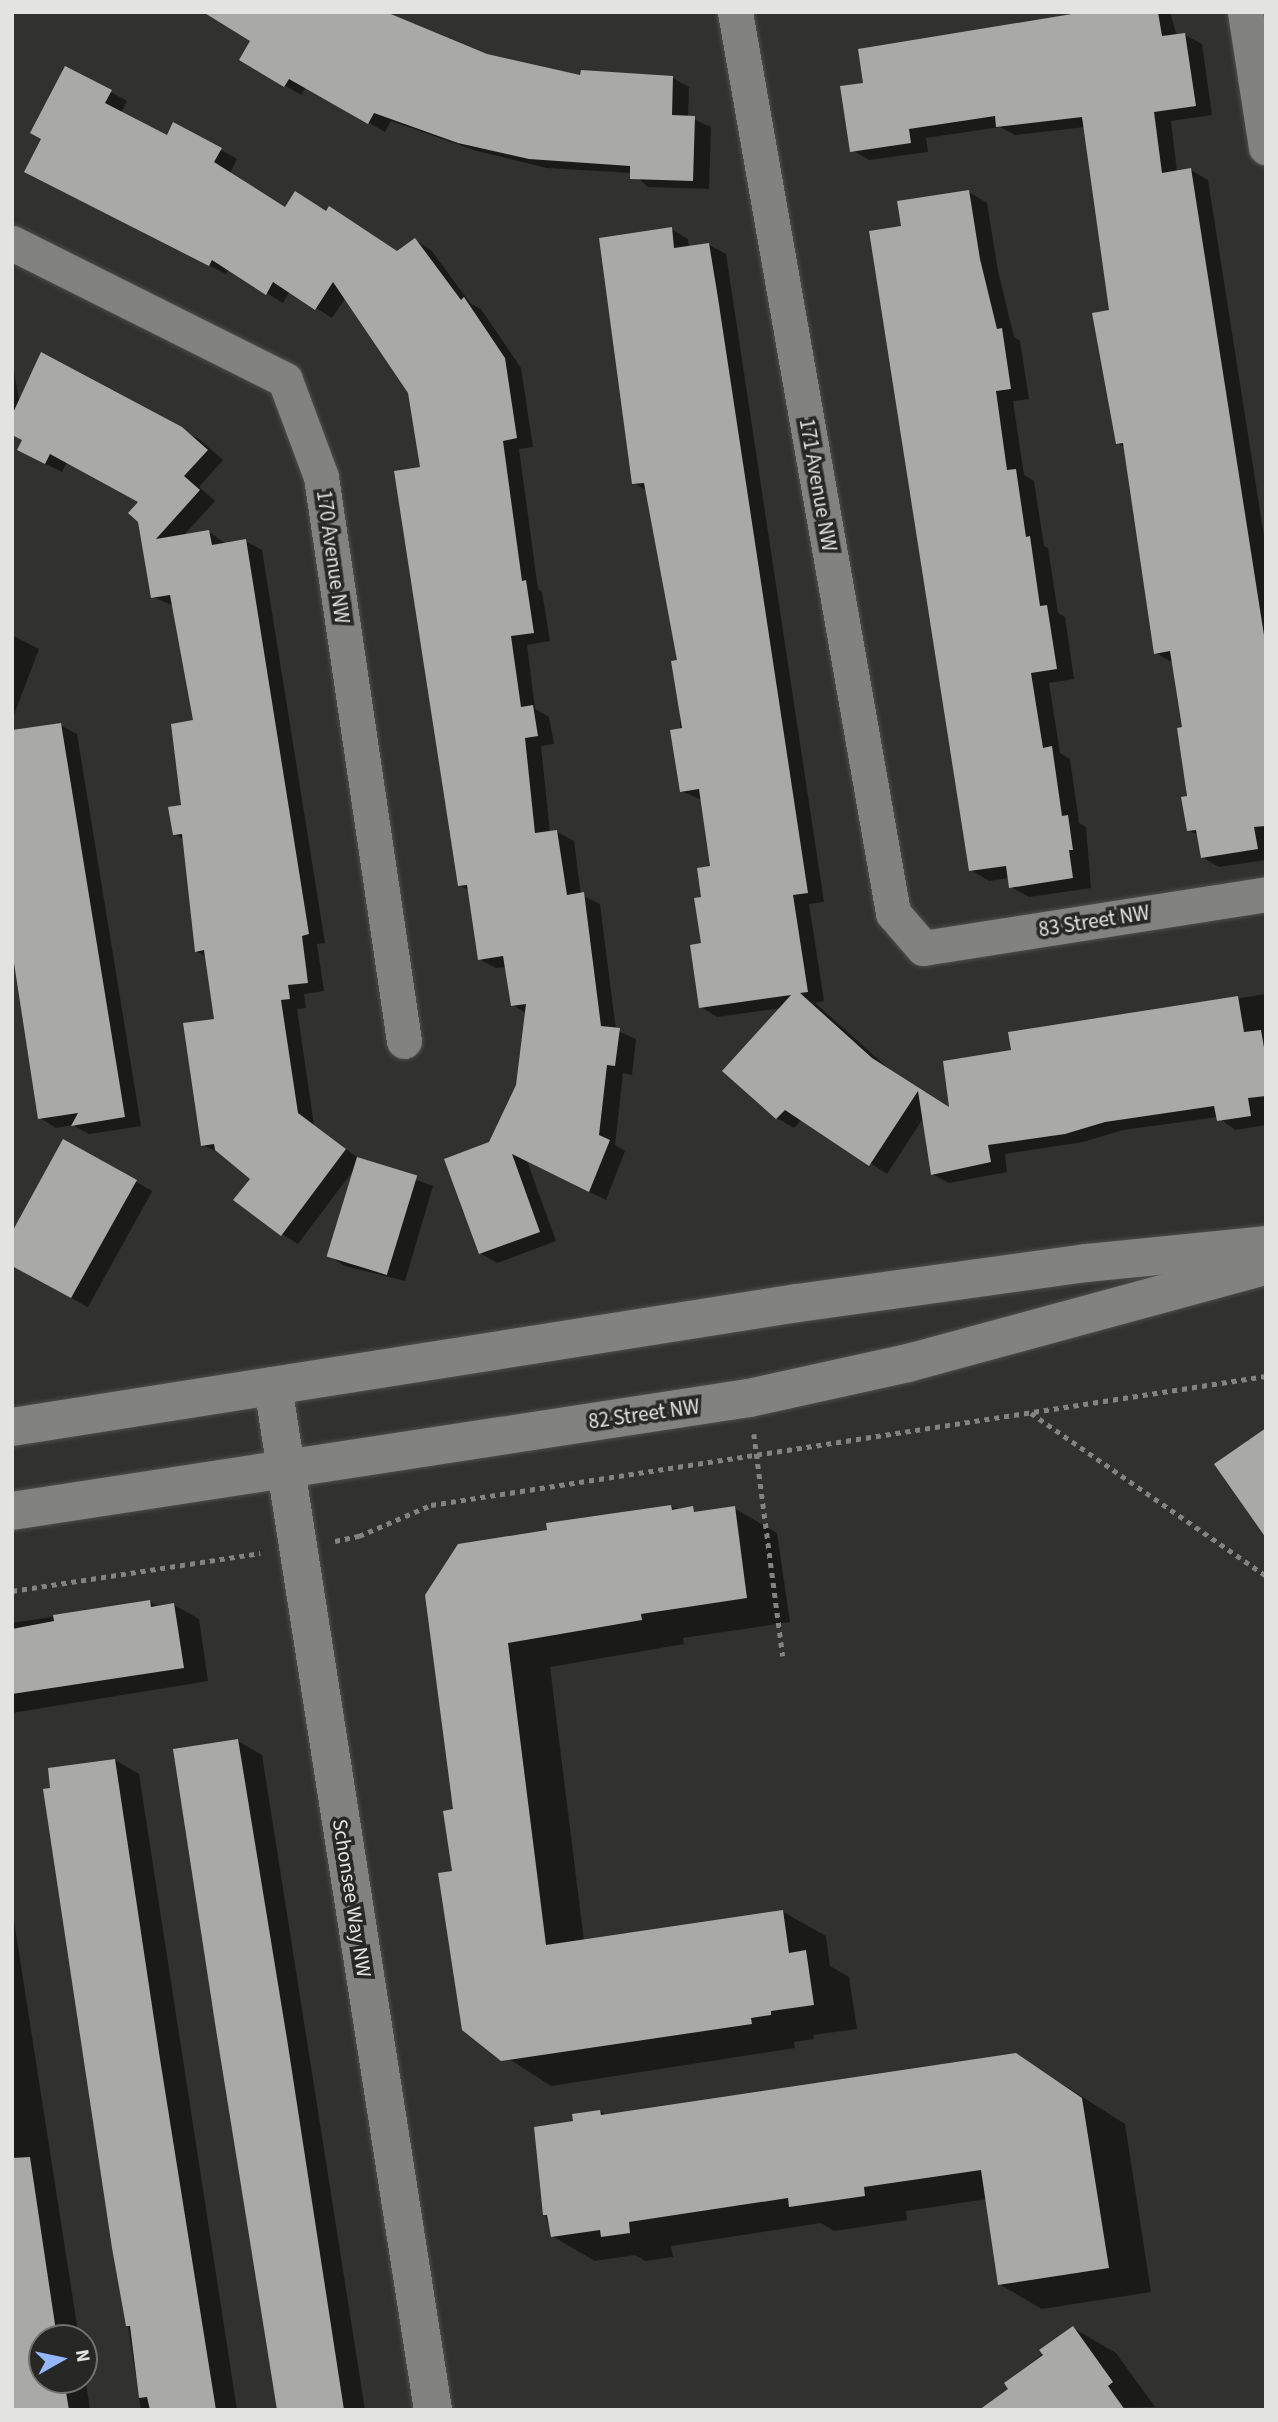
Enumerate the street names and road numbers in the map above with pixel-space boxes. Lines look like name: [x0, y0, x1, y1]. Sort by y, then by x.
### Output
street label: 171 Avenue NW: [794, 417, 842, 553]
street label: 170 Avenue NW: [311, 489, 355, 625]
street label: 83 Street NW: [1037, 900, 1151, 942]
street label: 82 Street NW: [587, 1394, 701, 1434]
street label: Schonsee Way NW: [327, 1817, 377, 1979]

